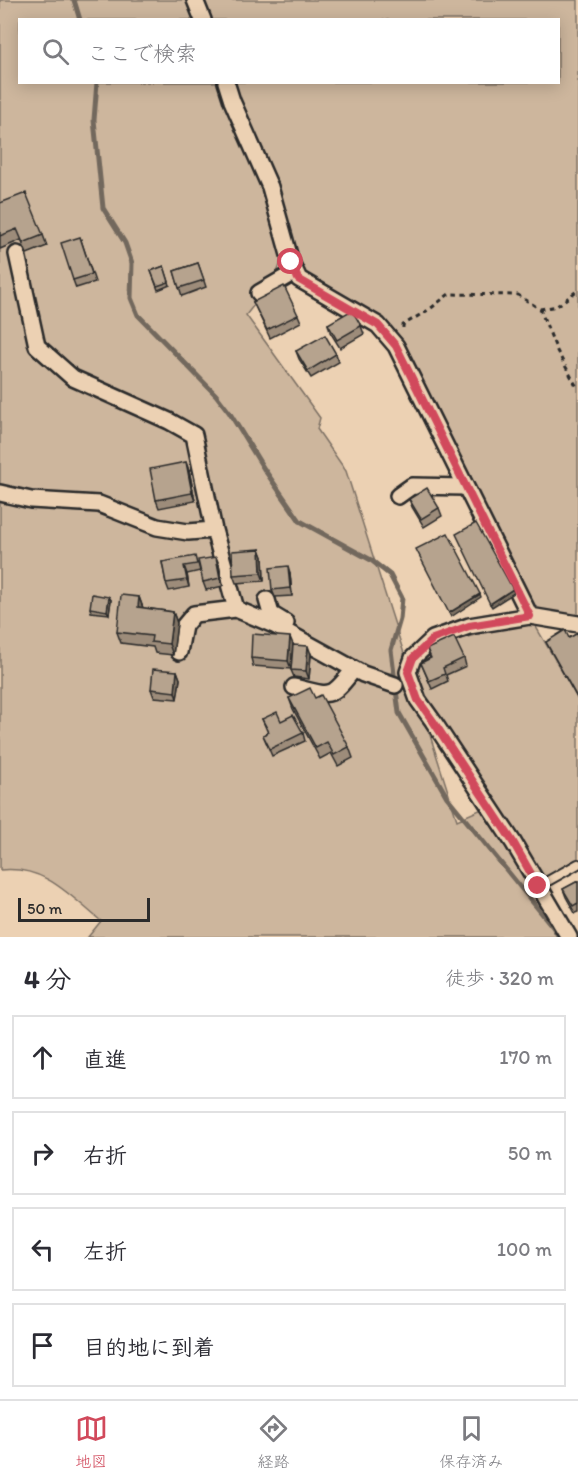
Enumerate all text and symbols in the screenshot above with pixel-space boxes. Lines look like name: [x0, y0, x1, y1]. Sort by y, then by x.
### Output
search box: [18, 18, 560, 84]
icon: search: [39, 35, 72, 68]
text: ここで検索: [87, 40, 197, 67]
route start: [277, 248, 303, 274]
route end: [524, 872, 550, 898]
scale bar: [18, 895, 150, 922]
text: 50 m: [27, 899, 62, 918]
text: 4 分: [24, 963, 71, 995]
text: 徒歩 · 320 m: [445, 966, 554, 990]
icon: ahead: [26, 1041, 59, 1074]
text: 170 m: [499, 1045, 552, 1069]
text: 直進: [83, 1046, 127, 1073]
icon: right: [26, 1137, 59, 1170]
text: 50 m: [508, 1141, 552, 1165]
text: 右折: [83, 1142, 127, 1169]
icon: left: [26, 1233, 59, 1266]
text: 100 m: [497, 1237, 552, 1261]
text: 左折: [83, 1238, 127, 1265]
icon: arrive: [26, 1329, 59, 1362]
text: 目的地に到着: [83, 1334, 215, 1361]
tab: 地図: [75, 1412, 108, 1472]
tab: 経路: [257, 1412, 290, 1472]
tab: 保存済み: [439, 1412, 503, 1472]

